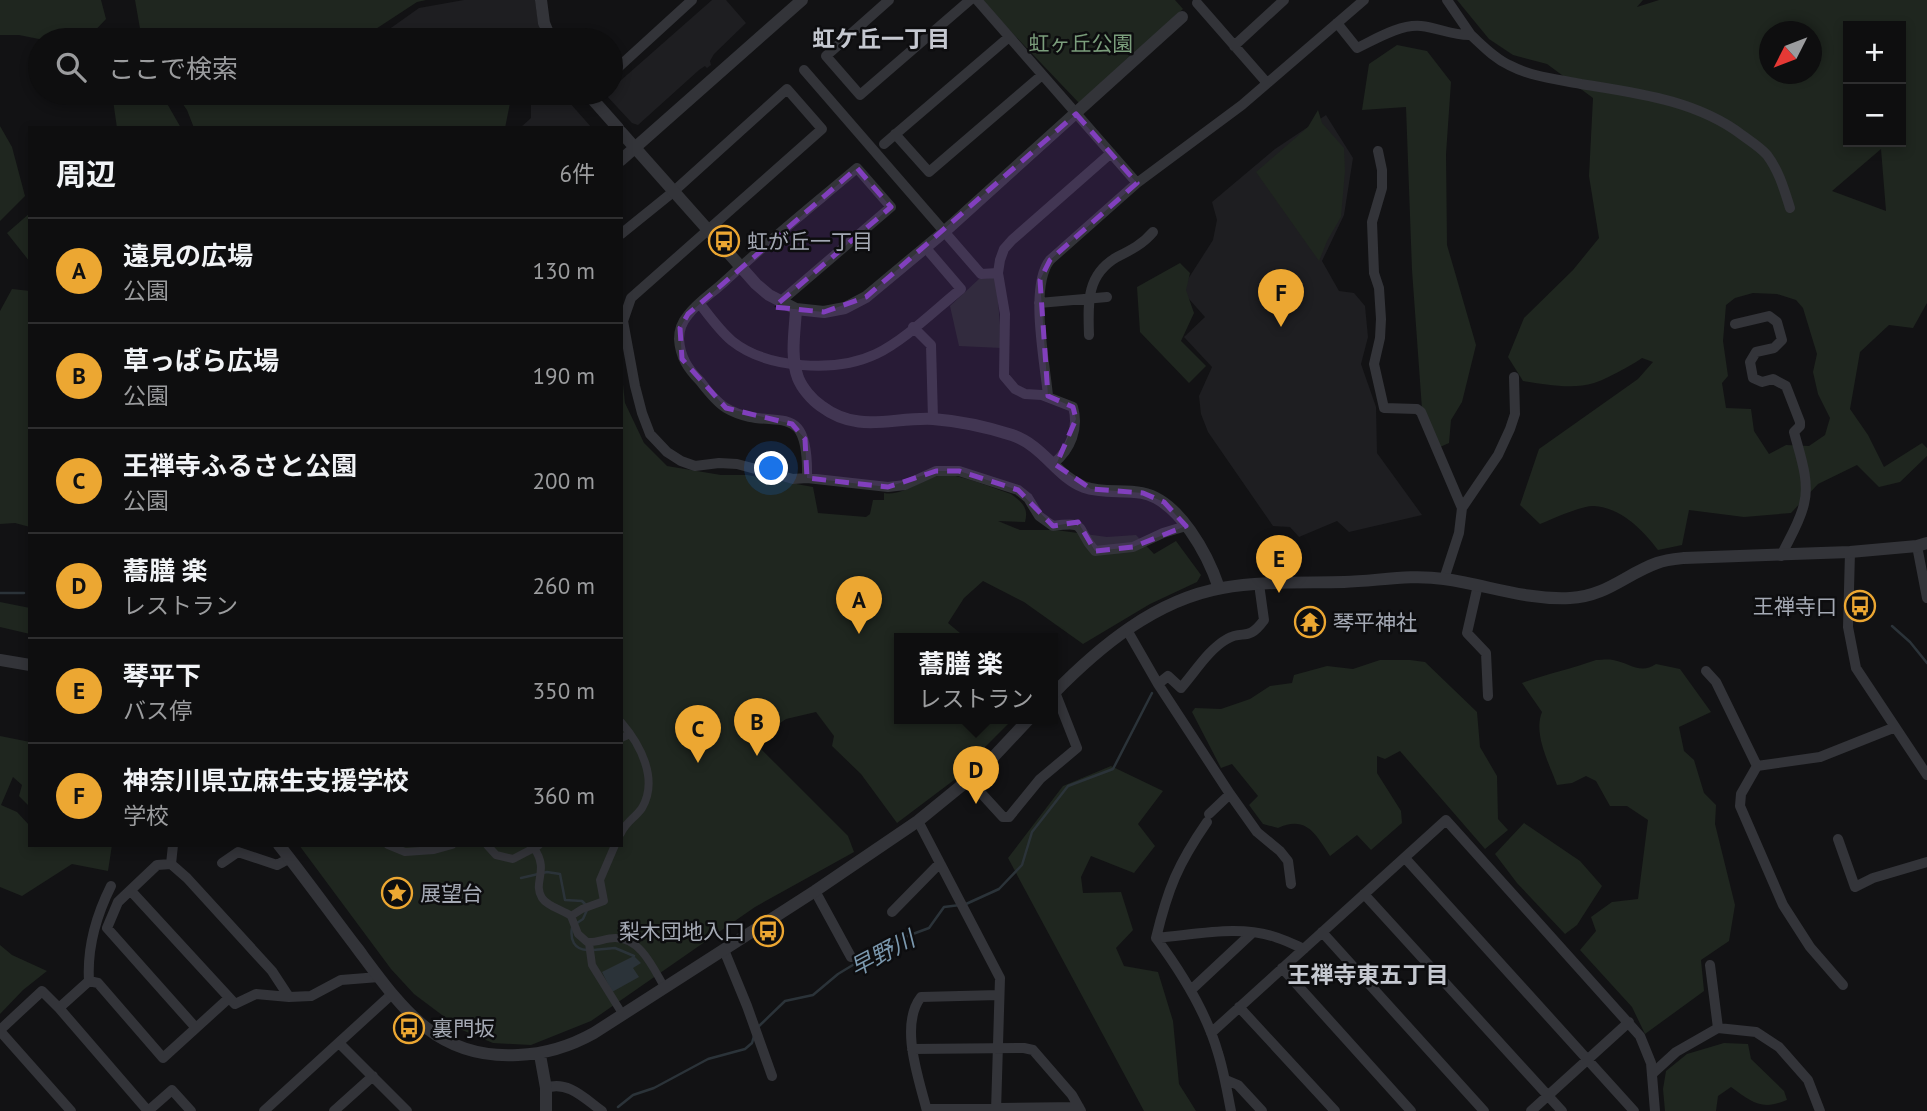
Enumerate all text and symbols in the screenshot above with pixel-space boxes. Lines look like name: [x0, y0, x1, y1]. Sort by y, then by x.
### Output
north arrow: [1759, 21, 1822, 84]
map controls: [1843, 21, 1906, 147]
button: +: [1843, 21, 1906, 84]
district label: 虹ケ丘一丁目: [812, 24, 950, 53]
search box: [28, 28, 623, 105]
park label: 虹ヶ丘公園: [1029, 30, 1134, 57]
icon: search: [52, 48, 90, 86]
text: ここで検索: [108, 52, 238, 85]
button: −: [1843, 84, 1906, 147]
text: 周辺: [56, 154, 116, 193]
text: 6件: [559, 159, 595, 188]
bus stop icon: 虹が丘一丁目: [707, 224, 741, 258]
place label: 虹が丘一丁目: [747, 228, 873, 255]
text: 遠見の広場: [123, 239, 253, 272]
text: A: [72, 256, 86, 285]
text: 130 m: [533, 256, 595, 285]
pin: F: [1258, 269, 1304, 327]
text: 公園: [123, 276, 169, 305]
text: 草っぱら広場: [123, 344, 279, 377]
text: B: [72, 361, 86, 390]
text: 190 m: [533, 361, 595, 390]
text: 公園: [123, 381, 169, 410]
text: 王禅寺ふるさと公園: [123, 449, 357, 482]
your location: [754, 451, 788, 485]
text: C: [73, 466, 85, 495]
text: 200 m: [533, 466, 595, 495]
text: 公園: [123, 486, 169, 515]
pin: E: [1256, 535, 1302, 593]
text: 蕎膳 楽: [123, 554, 208, 587]
text: D: [72, 571, 86, 600]
text: 260 m: [533, 571, 595, 600]
pin: A: [836, 576, 882, 634]
bus stop icon: 王禅寺口: [1843, 589, 1877, 623]
text: レストラン: [123, 591, 238, 620]
place label: 王禅寺口: [1753, 593, 1837, 620]
temple icon: 琴平神社: [1293, 605, 1327, 639]
place label: 琴平神社: [1333, 609, 1417, 636]
popup: [894, 633, 1058, 724]
text: 蕎膳 楽: [919, 647, 1003, 680]
text: 琴平下: [123, 659, 201, 692]
text: E: [73, 676, 85, 705]
text: 350 m: [533, 676, 595, 705]
text: レストラン: [919, 684, 1034, 713]
text: バス停: [123, 696, 192, 725]
pin: B: [734, 698, 780, 756]
pin: C: [675, 705, 721, 763]
pin: D: [953, 746, 999, 804]
text: 神奈川県立麻生支援学校: [123, 764, 409, 797]
text: F: [73, 781, 85, 810]
text: 360 m: [533, 781, 595, 810]
text: 学校: [123, 801, 169, 830]
place icon: 展望台: [380, 876, 414, 910]
place label: 展望台: [420, 880, 483, 907]
bus stop icon: 梨木団地入口: [751, 914, 785, 948]
place label: 梨木団地入口: [619, 918, 745, 945]
water label: 早野川: [845, 923, 922, 982]
district label: 王禅寺東五丁目: [1288, 960, 1449, 989]
bus stop icon: 裏門坂: [392, 1011, 426, 1045]
place label: 裏門坂: [432, 1015, 495, 1042]

